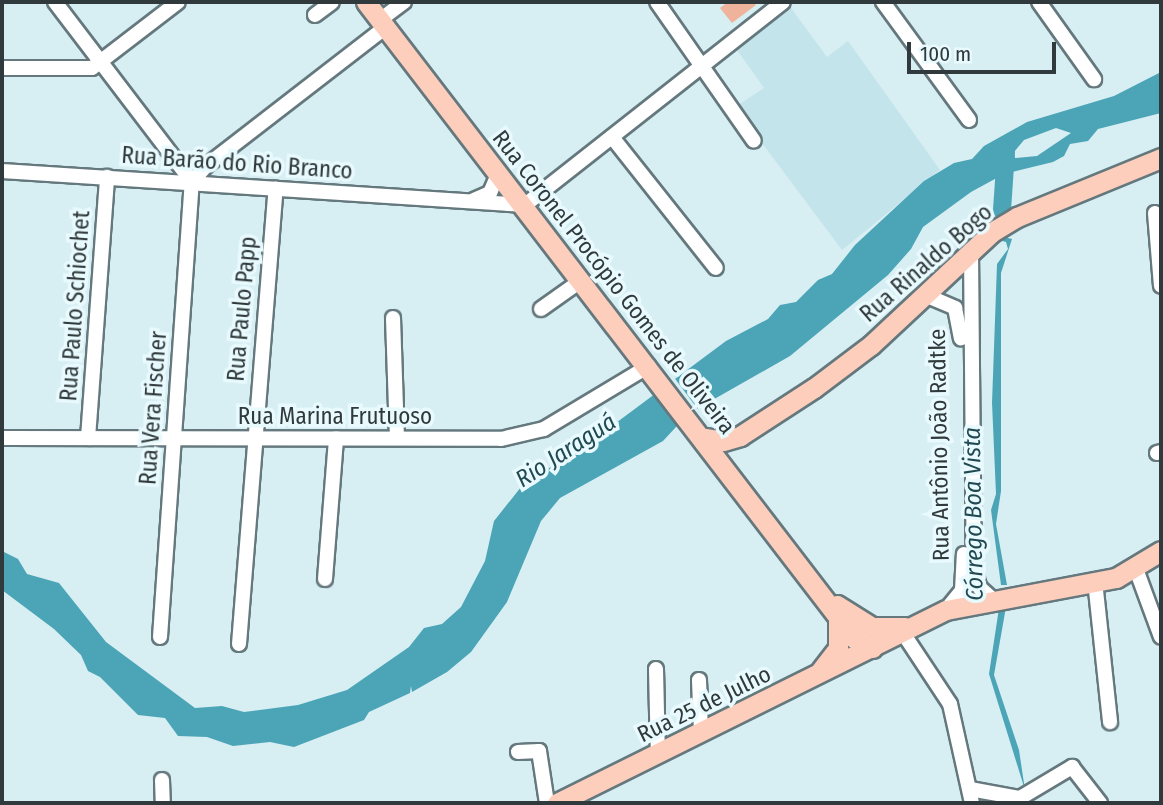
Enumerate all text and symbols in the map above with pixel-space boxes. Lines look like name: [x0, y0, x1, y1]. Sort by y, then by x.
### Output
scale bar: [911, 28, 1060, 72]
text: 100 m: [920, 41, 971, 67]
street label: Rua Coronel Procópio Gomes de Oliveira: [487, 125, 741, 439]
street label: Rua Barão do Rio Branco: [121, 141, 353, 185]
street label: Rua Rinaldo Bogo: [854, 198, 998, 328]
street label: Rua Paulo Schiochet: [55, 210, 95, 402]
street label: Rua Paulo Papp: [222, 235, 262, 383]
street label: Rua Antônio João Radtke: [923, 329, 955, 561]
street label: Rua Vera Fischer: [134, 330, 172, 486]
street label: Rua Marina Frutuoso: [238, 402, 432, 430]
water label: Rio Jaraguá: [510, 408, 622, 494]
water label: Córrego Boa Vista: [958, 427, 990, 601]
street label: Rua 25 de Julho: [633, 660, 775, 748]

